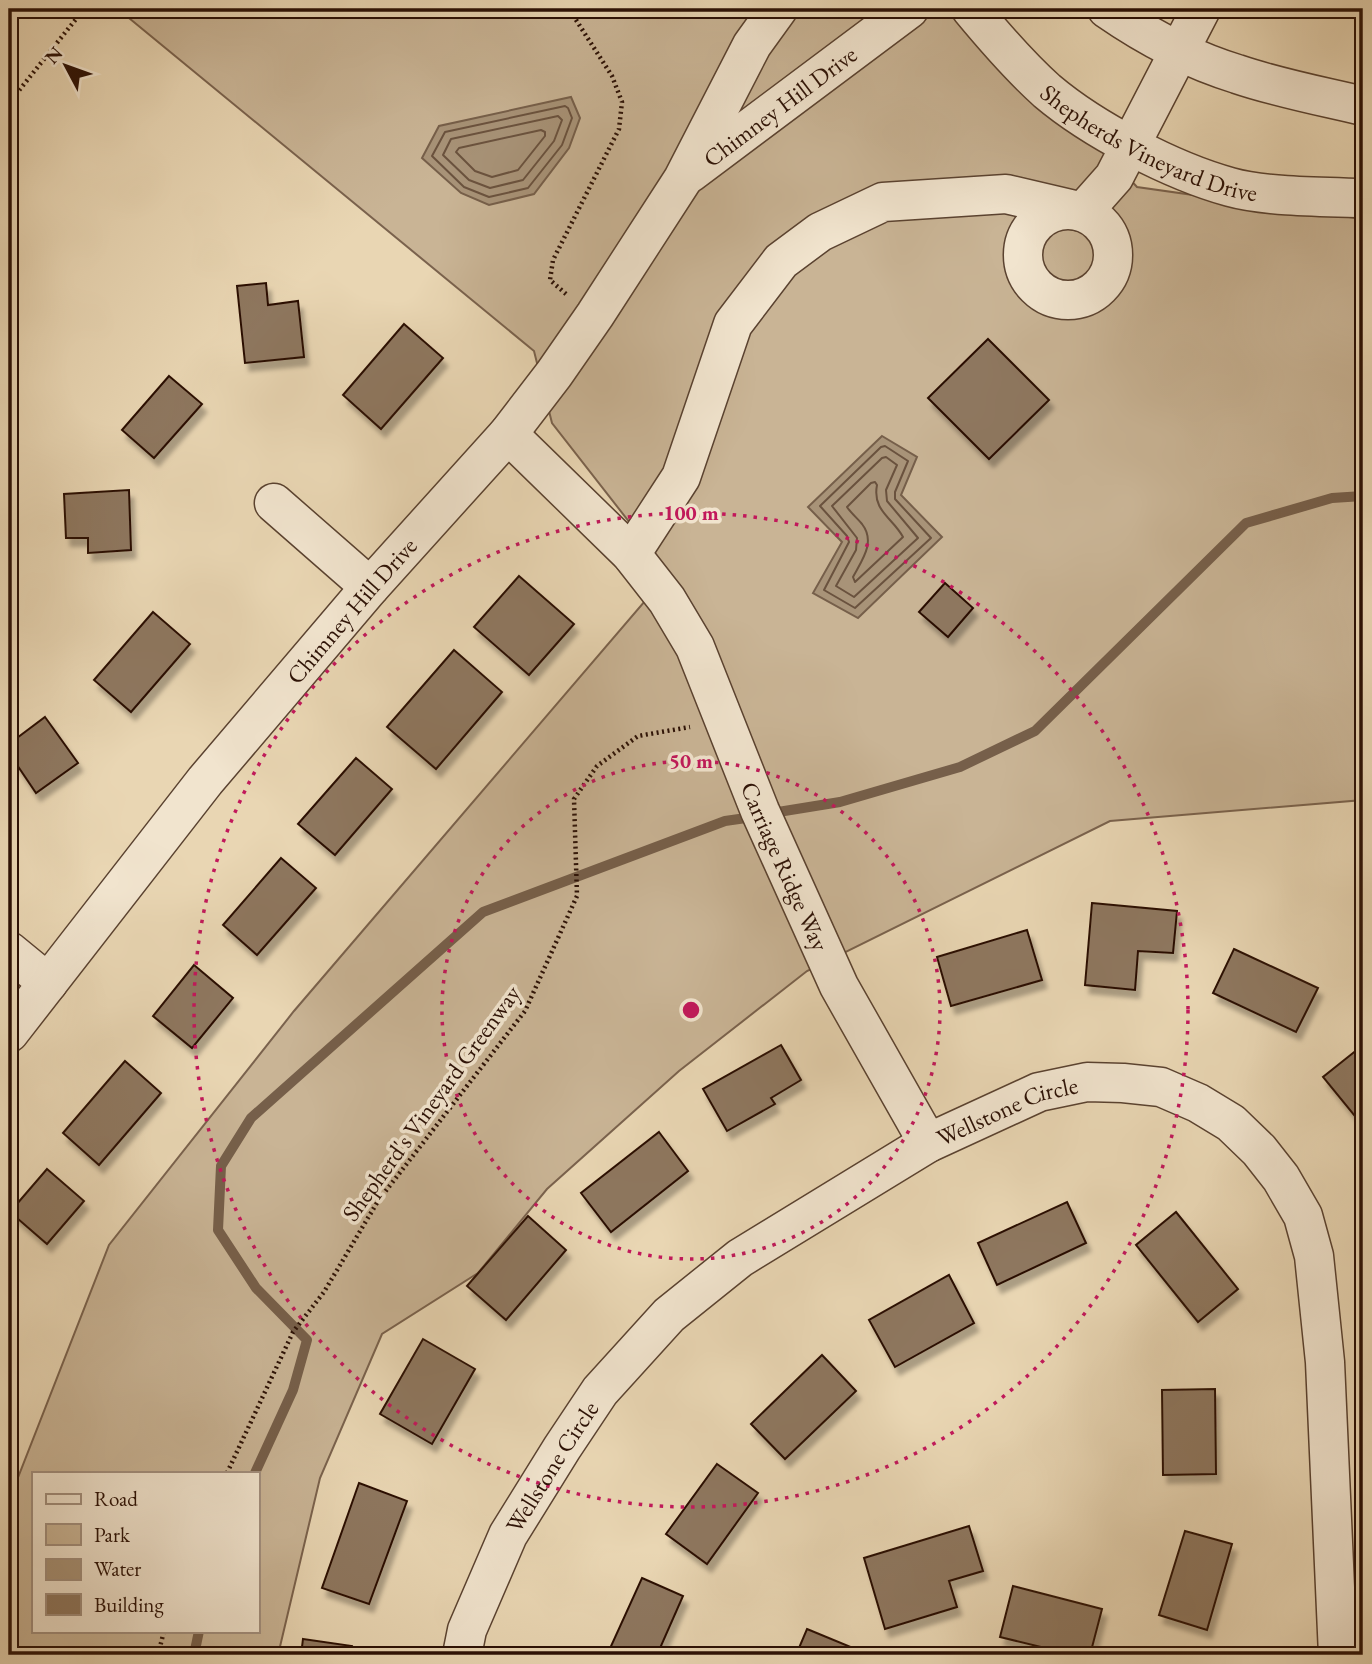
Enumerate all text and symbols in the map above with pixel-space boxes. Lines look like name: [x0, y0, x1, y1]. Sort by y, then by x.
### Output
north arrow: [32, 32, 102, 102]
street label: Chimney Hill Drive: [697, 38, 863, 174]
text: N: [39, 41, 68, 69]
street label: Shepherds Vineyard Drive: [1034, 77, 1259, 208]
text: 100 m: [663, 499, 719, 526]
street label: Chimney Hill Drive: [279, 530, 423, 690]
text: 50 m: [669, 747, 713, 774]
street label: Carriage Ridge Way: [734, 777, 837, 956]
street label: Shepherd's Vineyard Greenway: [335, 978, 527, 1227]
centre of rings: [679, 998, 703, 1022]
street label: Wellstone Circle: [931, 1069, 1080, 1153]
street label: Wellstone Circle: [498, 1395, 605, 1538]
legend: [32, 1472, 259, 1632]
text: Road: [94, 1485, 138, 1512]
text: Park: [94, 1521, 131, 1548]
text: Water: [94, 1555, 141, 1582]
text: Building: [94, 1591, 164, 1618]

